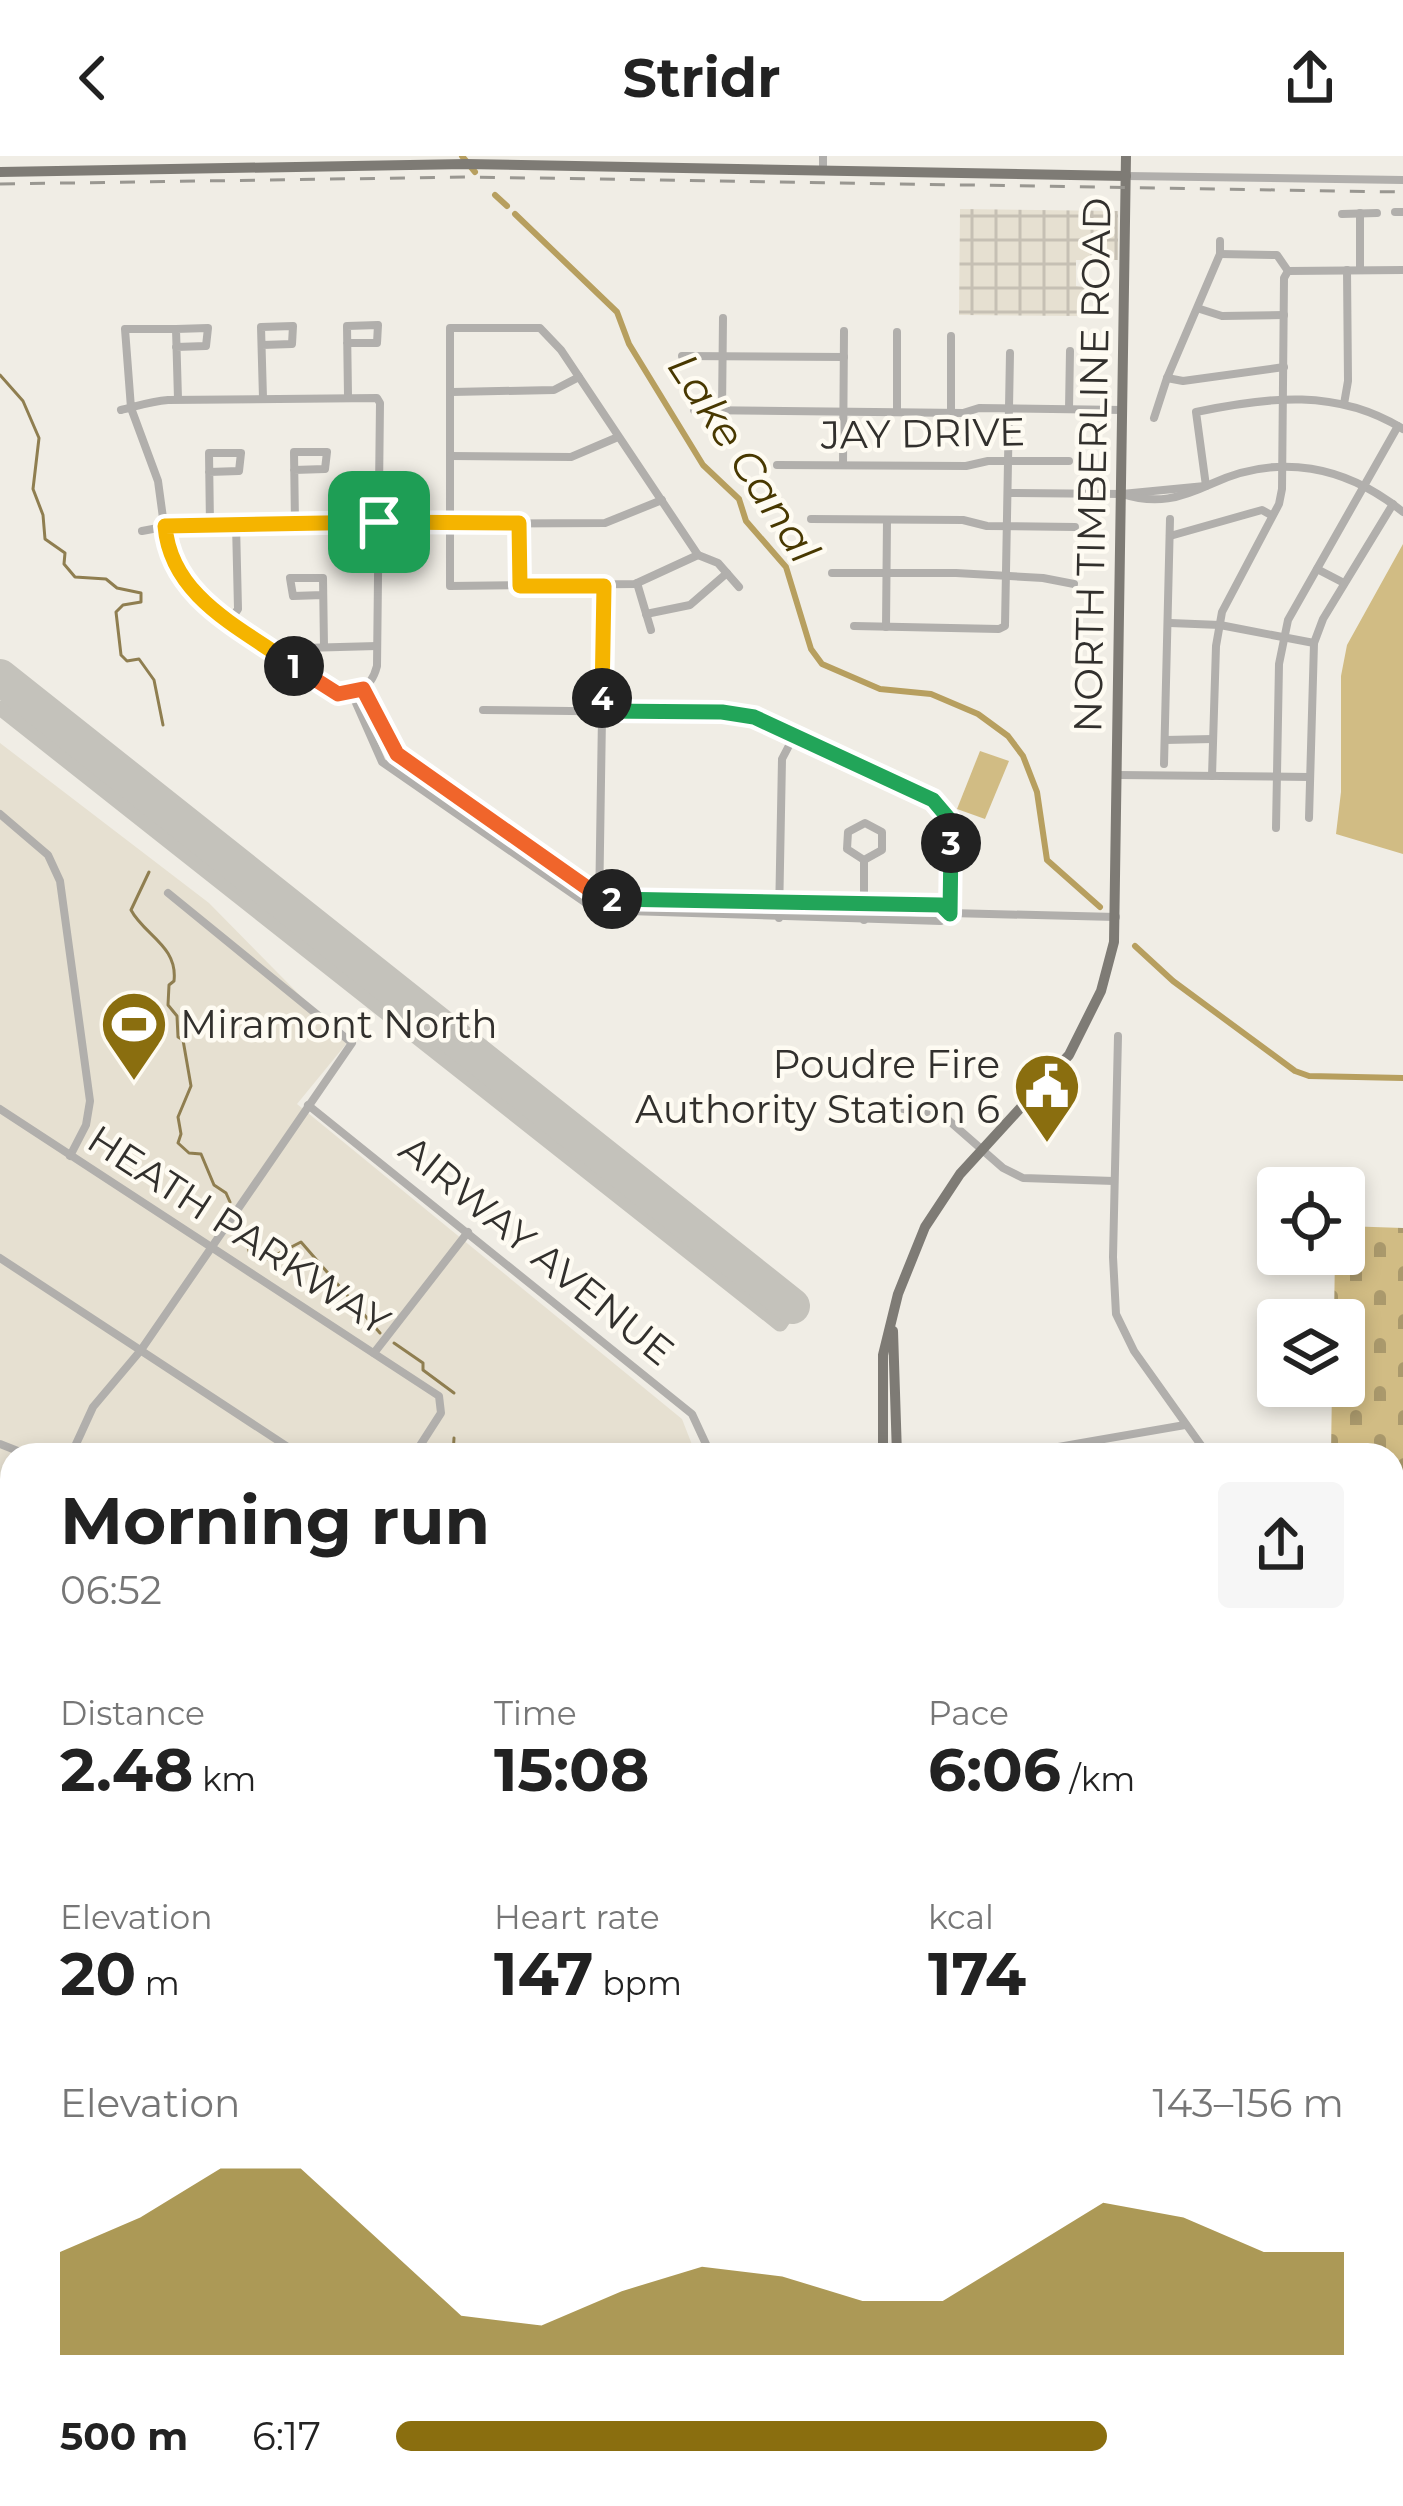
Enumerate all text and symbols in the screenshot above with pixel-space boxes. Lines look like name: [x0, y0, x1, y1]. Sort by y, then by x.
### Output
icon: back: [60, 45, 126, 111]
text: Stridr: [623, 45, 780, 111]
icon: share: [1277, 45, 1343, 111]
street label: NORTH TIMBERLINE ROAD: [1063, 197, 1121, 733]
water label: Lake Canal: [657, 344, 831, 573]
street label: JAY DRIVE: [819, 407, 1026, 459]
pin: [328, 471, 430, 573]
icon: arrive: [346, 489, 412, 555]
pin: 1: [264, 636, 324, 696]
text: 1: [288, 646, 300, 686]
pin: 4: [572, 668, 632, 728]
text: 4: [591, 678, 613, 718]
pin: 3: [921, 813, 981, 873]
text: 3: [941, 823, 961, 863]
pin: 2: [582, 869, 642, 929]
text: 2: [602, 879, 622, 919]
sports icon: Miramont North: [99, 989, 169, 1083]
place label: Miramont North: [180, 1000, 498, 1048]
place label: Poudre Fire Authority Station 6: [635, 1040, 1000, 1133]
public building icon: Poudre Fire Authority Station 6: [1012, 1051, 1082, 1145]
street label: HEATH PARKWAY: [79, 1115, 399, 1346]
street label: AIRWAY AVENUE: [390, 1125, 684, 1375]
map controls: [1257, 1167, 1365, 1407]
button: locate: [1257, 1167, 1365, 1275]
button: layers: [1257, 1299, 1365, 1407]
text: Morning run: [60, 1480, 490, 1561]
button: share: [1218, 1482, 1344, 1608]
text: 06:52: [60, 1566, 162, 1614]
text: Distance: [60, 1693, 205, 1733]
text: Time: [494, 1693, 577, 1733]
text: Pace: [928, 1693, 1009, 1733]
text: 2.48: [60, 1733, 193, 1806]
text: 15:08: [494, 1733, 649, 1806]
text: 6:06: [928, 1733, 1061, 1806]
text: km: [193, 1759, 256, 1799]
text: /km: [1061, 1759, 1135, 1799]
text: Elevation: [60, 1897, 213, 1937]
text: Heart rate: [494, 1897, 660, 1937]
text: kcal: [928, 1897, 994, 1937]
text: 20: [60, 1937, 136, 2010]
text: 147: [494, 1937, 594, 2010]
text: 174: [928, 1937, 1026, 2010]
text: m: [136, 1963, 180, 2003]
text: bpm: [594, 1963, 682, 2003]
text: Elevation: [60, 2079, 240, 2127]
text: 143–156 m: [1152, 2079, 1344, 2127]
text: 500 m: [60, 2412, 188, 2460]
text: 6:17: [252, 2412, 321, 2460]

